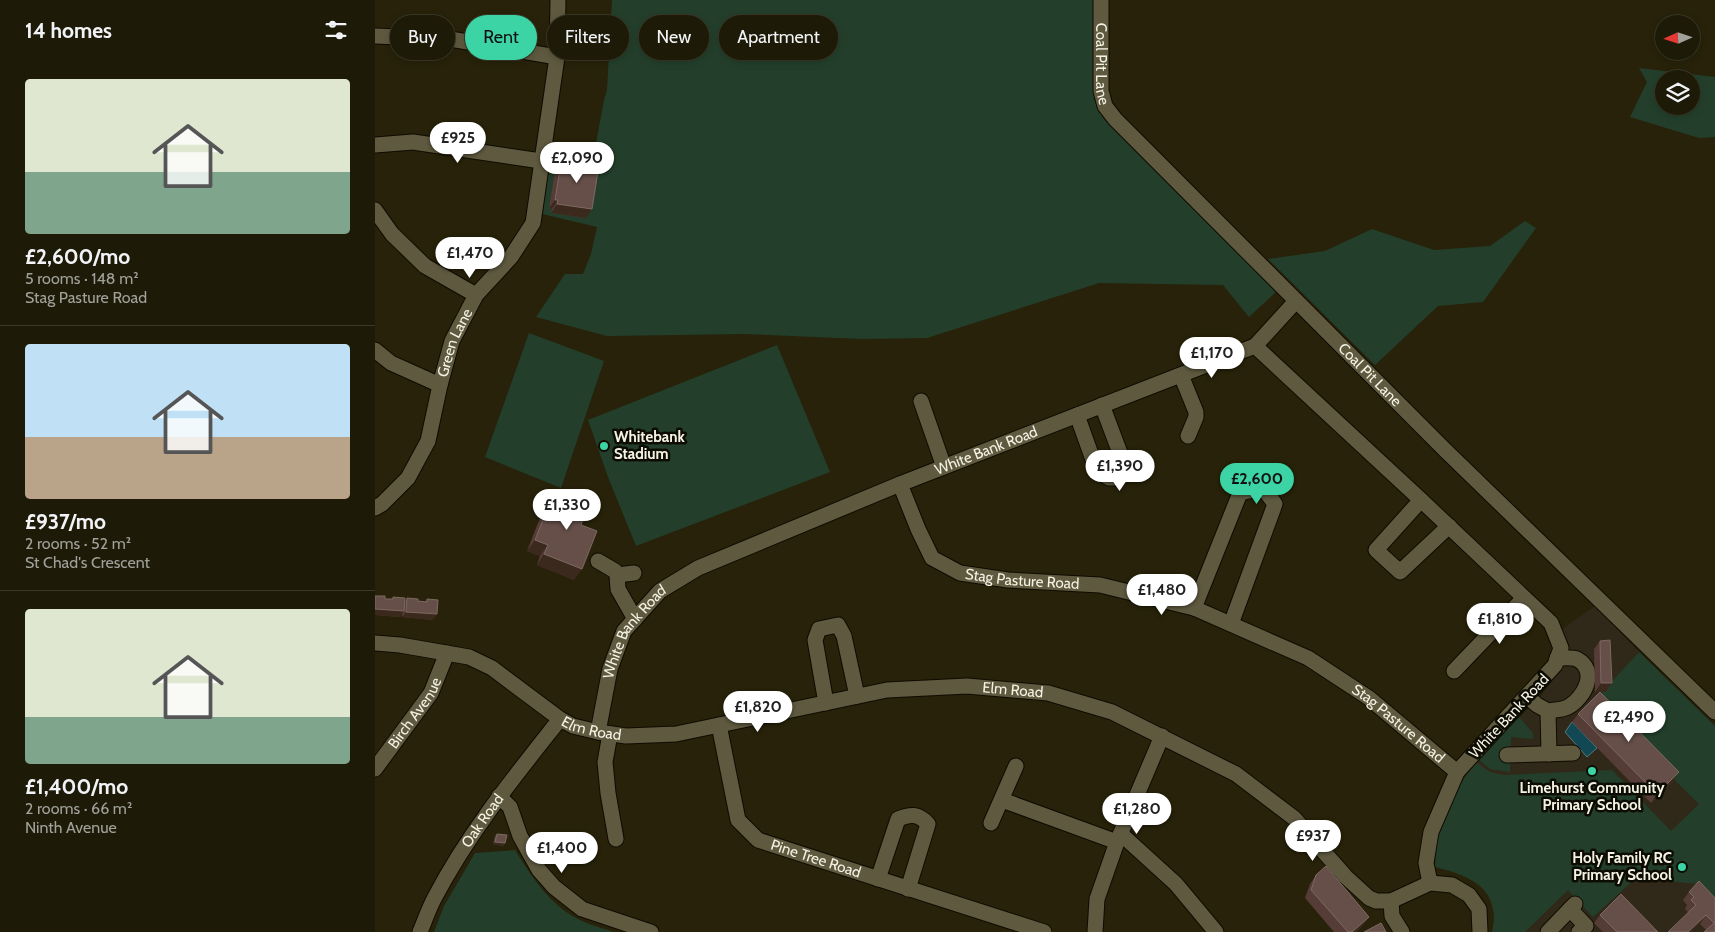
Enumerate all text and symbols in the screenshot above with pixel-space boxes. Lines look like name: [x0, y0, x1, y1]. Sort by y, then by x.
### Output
chip: Buy: [390, 15, 455, 60]
chip: Rent: [465, 15, 537, 60]
chip: Filters: [547, 15, 629, 60]
chip: New: [639, 15, 709, 60]
chip: Apartment: [719, 15, 838, 60]
north arrow: [1655, 15, 1700, 60]
map controls: [1655, 15, 1700, 115]
icon: filters: [322, 16, 350, 44]
text: 14 homes: [25, 18, 112, 43]
street label: Coal Pit Lane: [1092, 23, 1113, 107]
button: layers: [1655, 70, 1700, 115]
icon: home: [143, 111, 233, 201]
pin: £925: [428, 121, 488, 164]
text: £925: [441, 128, 475, 147]
pin: £2,090: [536, 142, 618, 184]
text: £2,090: [551, 148, 603, 167]
pin: £1,470: [429, 236, 511, 279]
text: £1,470: [446, 243, 494, 262]
text: £2,600/mo: [25, 244, 130, 269]
text: 5 rooms · 148 m²: [25, 269, 138, 288]
text: Stag Pasture Road: [25, 288, 147, 307]
street label: Green Lane: [434, 305, 477, 379]
pin: £1,170: [1171, 336, 1253, 379]
street label: Coal Pit Lane: [1334, 339, 1406, 410]
text: £1,170: [1191, 343, 1233, 362]
icon: home: [143, 377, 233, 467]
street label: White Bank Road: [932, 422, 1040, 479]
place label: Whitebank Stadium: [614, 428, 686, 463]
marker: Whitebank Stadium: [598, 440, 610, 452]
pin: £1,390: [1079, 450, 1161, 492]
text: £1,390: [1097, 456, 1143, 475]
pin: £2,600: [1216, 462, 1298, 505]
text: £2,600: [1231, 469, 1283, 488]
pin: £1,330: [526, 488, 608, 531]
text: £1,330: [544, 495, 590, 514]
text: £937/mo: [25, 509, 106, 534]
text: 2 rooms · 52 m²: [25, 534, 131, 553]
text: St Chad's Crescent: [25, 553, 150, 572]
street label: Stag Pasture Road: [964, 565, 1080, 593]
pin: £1,480: [1121, 574, 1203, 616]
text: £1,480: [1138, 580, 1186, 599]
street label: White Bank Road: [599, 581, 669, 680]
pin: £1,810: [1459, 602, 1541, 645]
text: £1,810: [1478, 609, 1522, 628]
icon: home: [143, 642, 233, 732]
street label: White Bank Road: [1465, 670, 1553, 762]
street label: Birch Avenue: [384, 675, 445, 752]
street label: Elm Road: [982, 678, 1044, 702]
street label: Stag Pasture Road: [1349, 680, 1448, 767]
pin: £1,820: [717, 690, 799, 733]
text: £1,820: [734, 697, 782, 716]
pin: £2,490: [1588, 700, 1670, 743]
text: £2,490: [1604, 707, 1654, 726]
street label: Elm Road: [558, 712, 622, 744]
marker: Limehurst Community Primary School: [1586, 765, 1598, 777]
text: £1,400/mo: [25, 774, 128, 799]
place label: Limehurst Community Primary School: [1519, 779, 1665, 814]
street label: Oak Road: [458, 790, 507, 851]
pin: £1,280: [1096, 792, 1178, 835]
text: 2 rooms · 66 m²: [25, 799, 132, 818]
text: £1,280: [1113, 799, 1161, 818]
text: Ninth Avenue: [25, 818, 117, 837]
pin: £937: [1283, 820, 1343, 862]
text: £937: [1296, 826, 1330, 845]
pin: £1,400: [521, 832, 603, 874]
street label: Pine Tree Road: [769, 836, 863, 882]
text: £1,400: [537, 838, 587, 857]
place label: Holy Family RC Primary School: [1572, 849, 1672, 884]
marker: Holy Family RC Primary School: [1676, 861, 1688, 873]

